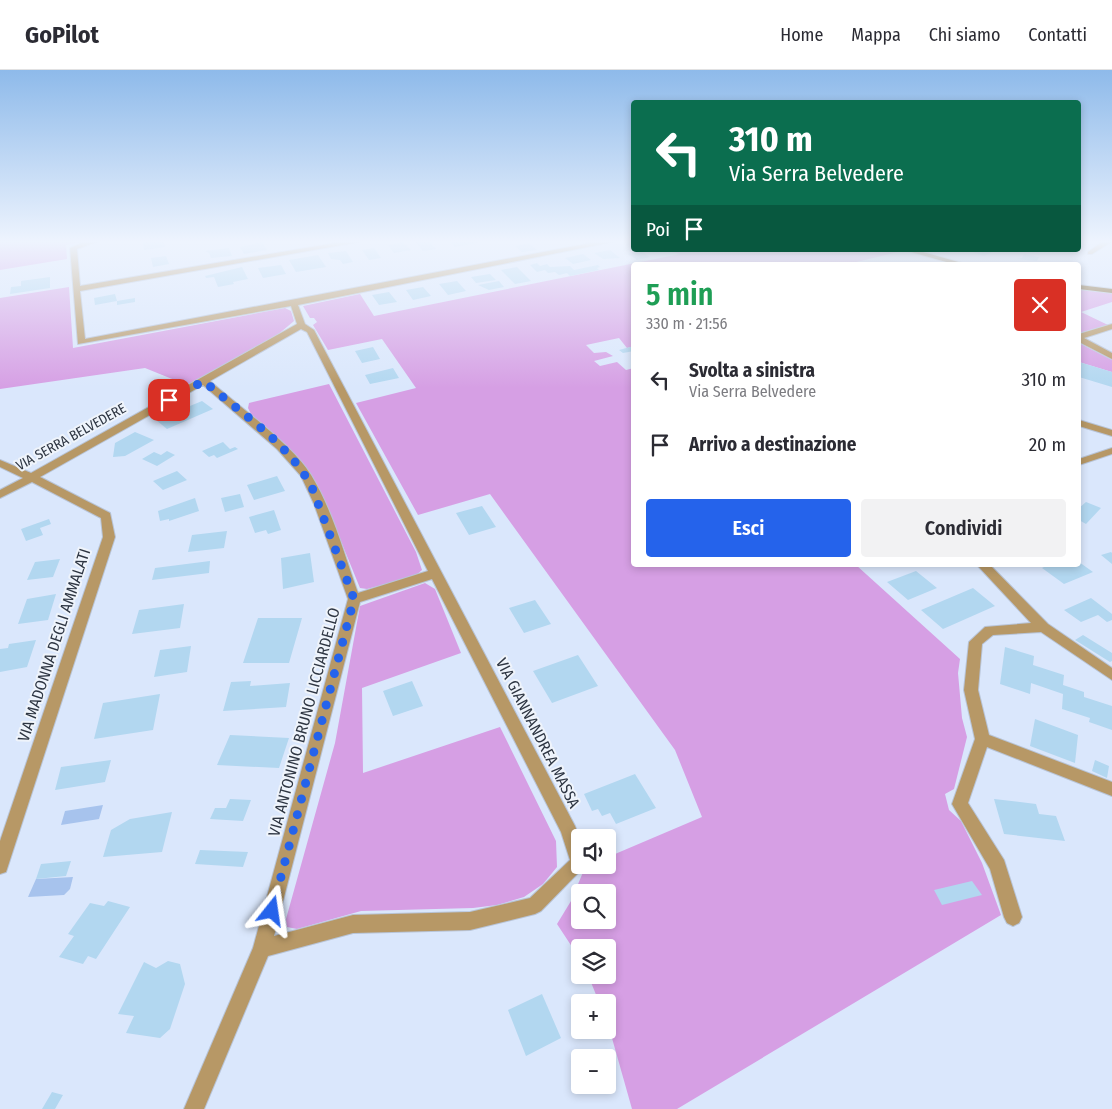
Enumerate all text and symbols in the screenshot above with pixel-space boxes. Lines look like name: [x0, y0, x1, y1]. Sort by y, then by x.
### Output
text: GoPilot: [25, 21, 99, 49]
text: Home: [780, 24, 823, 46]
text: Mappa: [851, 24, 901, 46]
text: Chi siamo: [929, 24, 1000, 46]
text: Contatti: [1028, 24, 1087, 46]
text: 310 m: [729, 118, 813, 160]
icon: left: [646, 120, 711, 185]
text: Via Serra Belvedere: [729, 160, 904, 187]
icon: arrive: [680, 215, 708, 243]
text: Poi: [646, 218, 670, 241]
text: 5 min: [646, 277, 713, 313]
button: close: [1014, 279, 1066, 331]
text: 330 m · 21:56: [646, 314, 727, 333]
text: Svolta a sinistra: [689, 359, 815, 382]
icon: left: [646, 366, 674, 394]
text: 310 m: [1022, 368, 1066, 391]
pin: [148, 379, 190, 421]
text: Via Serra Belvedere: [689, 382, 816, 401]
icon: arrive: [155, 386, 183, 414]
street label: VIA SERRA BELVEDERE: [13, 400, 129, 474]
icon: arrive: [646, 431, 674, 459]
text: Arrivo a destinazione: [689, 433, 856, 456]
text: 20 m: [1029, 433, 1066, 456]
button: Esci: [646, 499, 851, 557]
button: Condividi: [861, 499, 1066, 557]
street label: VIA MADONNA DEGLI AMMALATI: [14, 546, 94, 744]
street label: VIA ANTONINO BRUNO LICCIARDELLO: [264, 606, 344, 838]
street label: VIA GIANNANDREA MASSA: [492, 655, 584, 811]
map controls: [571, 829, 616, 1094]
button: sound: [571, 829, 616, 874]
position arrow: [245, 884, 297, 936]
button: search: [571, 884, 616, 929]
button: layers: [571, 939, 616, 984]
button: +: [571, 994, 616, 1039]
button: −: [571, 1049, 616, 1094]

